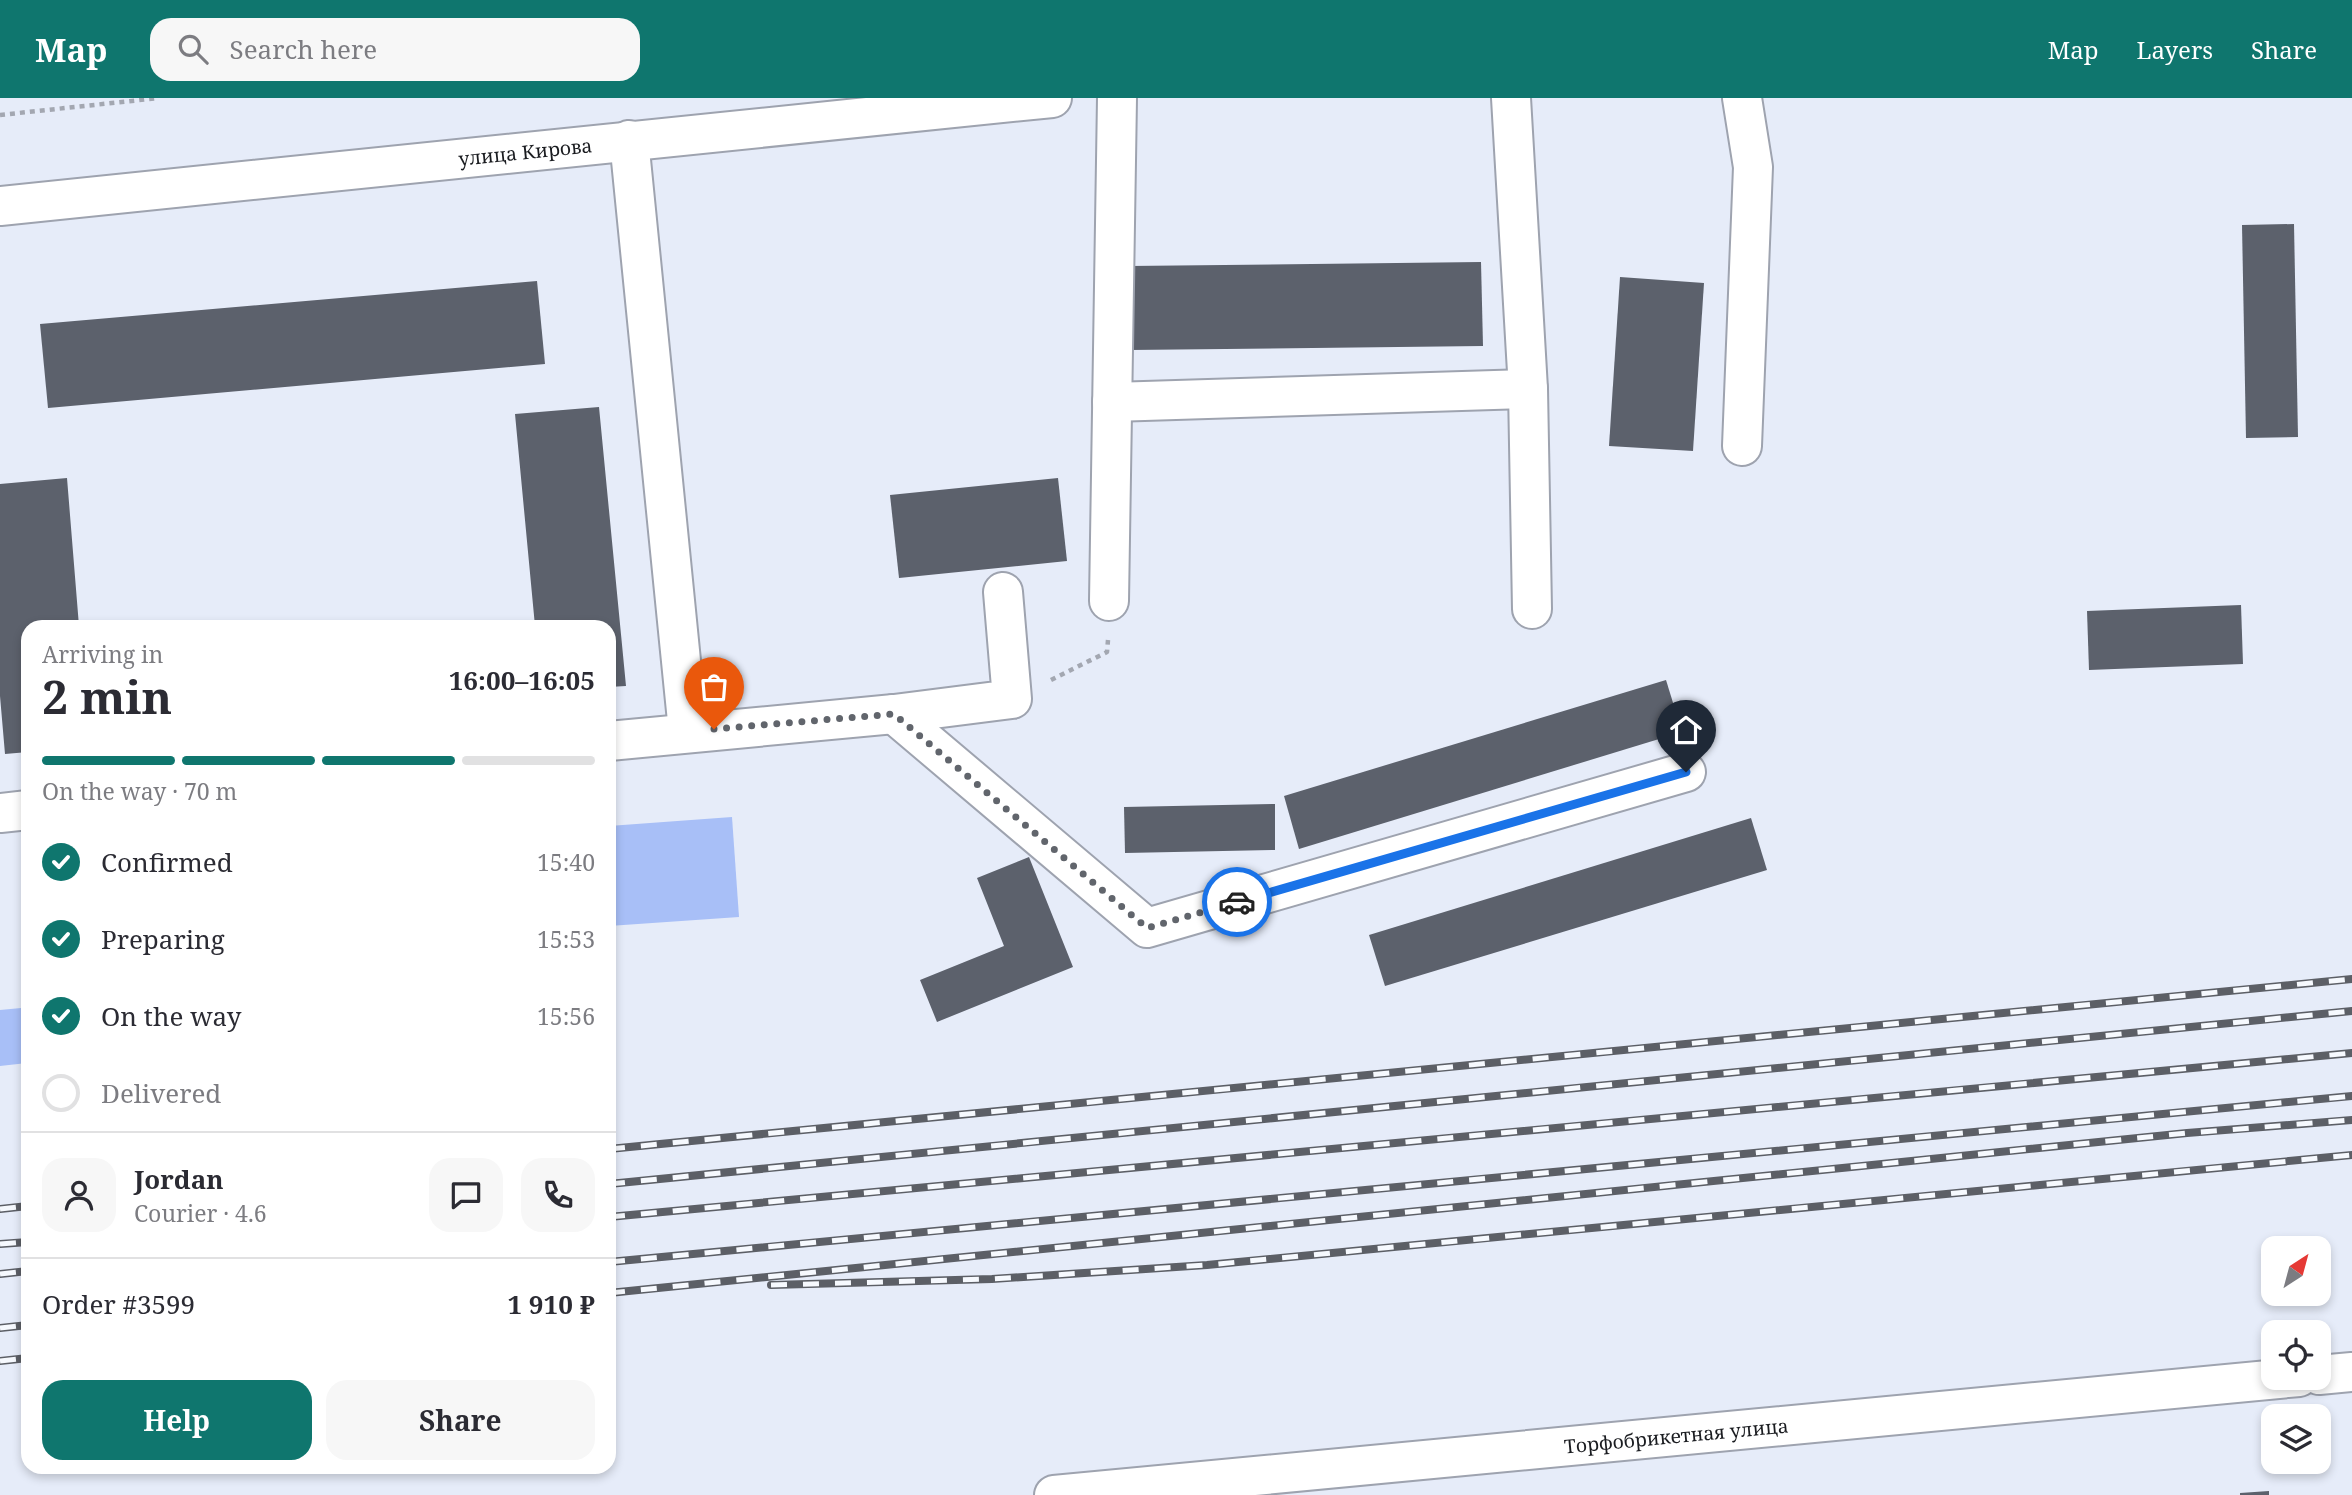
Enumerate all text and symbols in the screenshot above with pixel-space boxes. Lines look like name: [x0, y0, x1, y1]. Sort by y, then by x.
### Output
search box: [150, 18, 640, 81]
text: Map: [35, 27, 108, 72]
icon: search: [174, 30, 212, 68]
text: Search here: [230, 31, 377, 67]
text: Map: [2048, 33, 2099, 66]
text: Layers: [2137, 33, 2213, 66]
text: Share: [2251, 33, 2317, 66]
street label: улица Кирова: [457, 132, 593, 172]
text: Arriving in: [42, 638, 163, 670]
pin: [684, 657, 744, 729]
text: 16:00–16:05: [449, 662, 595, 698]
text: 2 min: [42, 665, 172, 727]
icon: bag: [695, 668, 733, 706]
pin: [1656, 700, 1716, 772]
icon: home: [1667, 711, 1705, 749]
text: On the way · 70 m: [42, 775, 237, 807]
icon: check: [42, 843, 80, 881]
text: Confirmed: [101, 844, 233, 880]
text: 15:40: [537, 846, 595, 878]
courier: [1202, 867, 1272, 937]
icon: car: [1218, 883, 1256, 921]
icon: check: [42, 920, 80, 958]
text: Preparing: [101, 921, 225, 957]
text: 15:53: [537, 923, 595, 955]
icon: check: [42, 997, 80, 1035]
text: On the way: [101, 998, 241, 1034]
text: 15:56: [537, 1000, 595, 1032]
text: Delivered: [101, 1075, 221, 1111]
button: person: [42, 1158, 116, 1232]
button: chat: [429, 1158, 503, 1232]
button: phone: [521, 1158, 595, 1232]
text: Jordan: [134, 1161, 224, 1197]
text: Courier · 4.6: [134, 1197, 267, 1229]
north arrow: [2261, 1236, 2331, 1306]
map controls: [2261, 1236, 2331, 1474]
text: Order #3599: [42, 1286, 195, 1322]
text: 1 910 ₽: [507, 1286, 595, 1322]
button: locate: [2261, 1320, 2331, 1390]
button: Help: [42, 1380, 312, 1460]
button: Share: [326, 1380, 595, 1460]
button: layers: [2261, 1404, 2331, 1474]
street label: Торфобрикетная улица: [1563, 1412, 1790, 1460]

